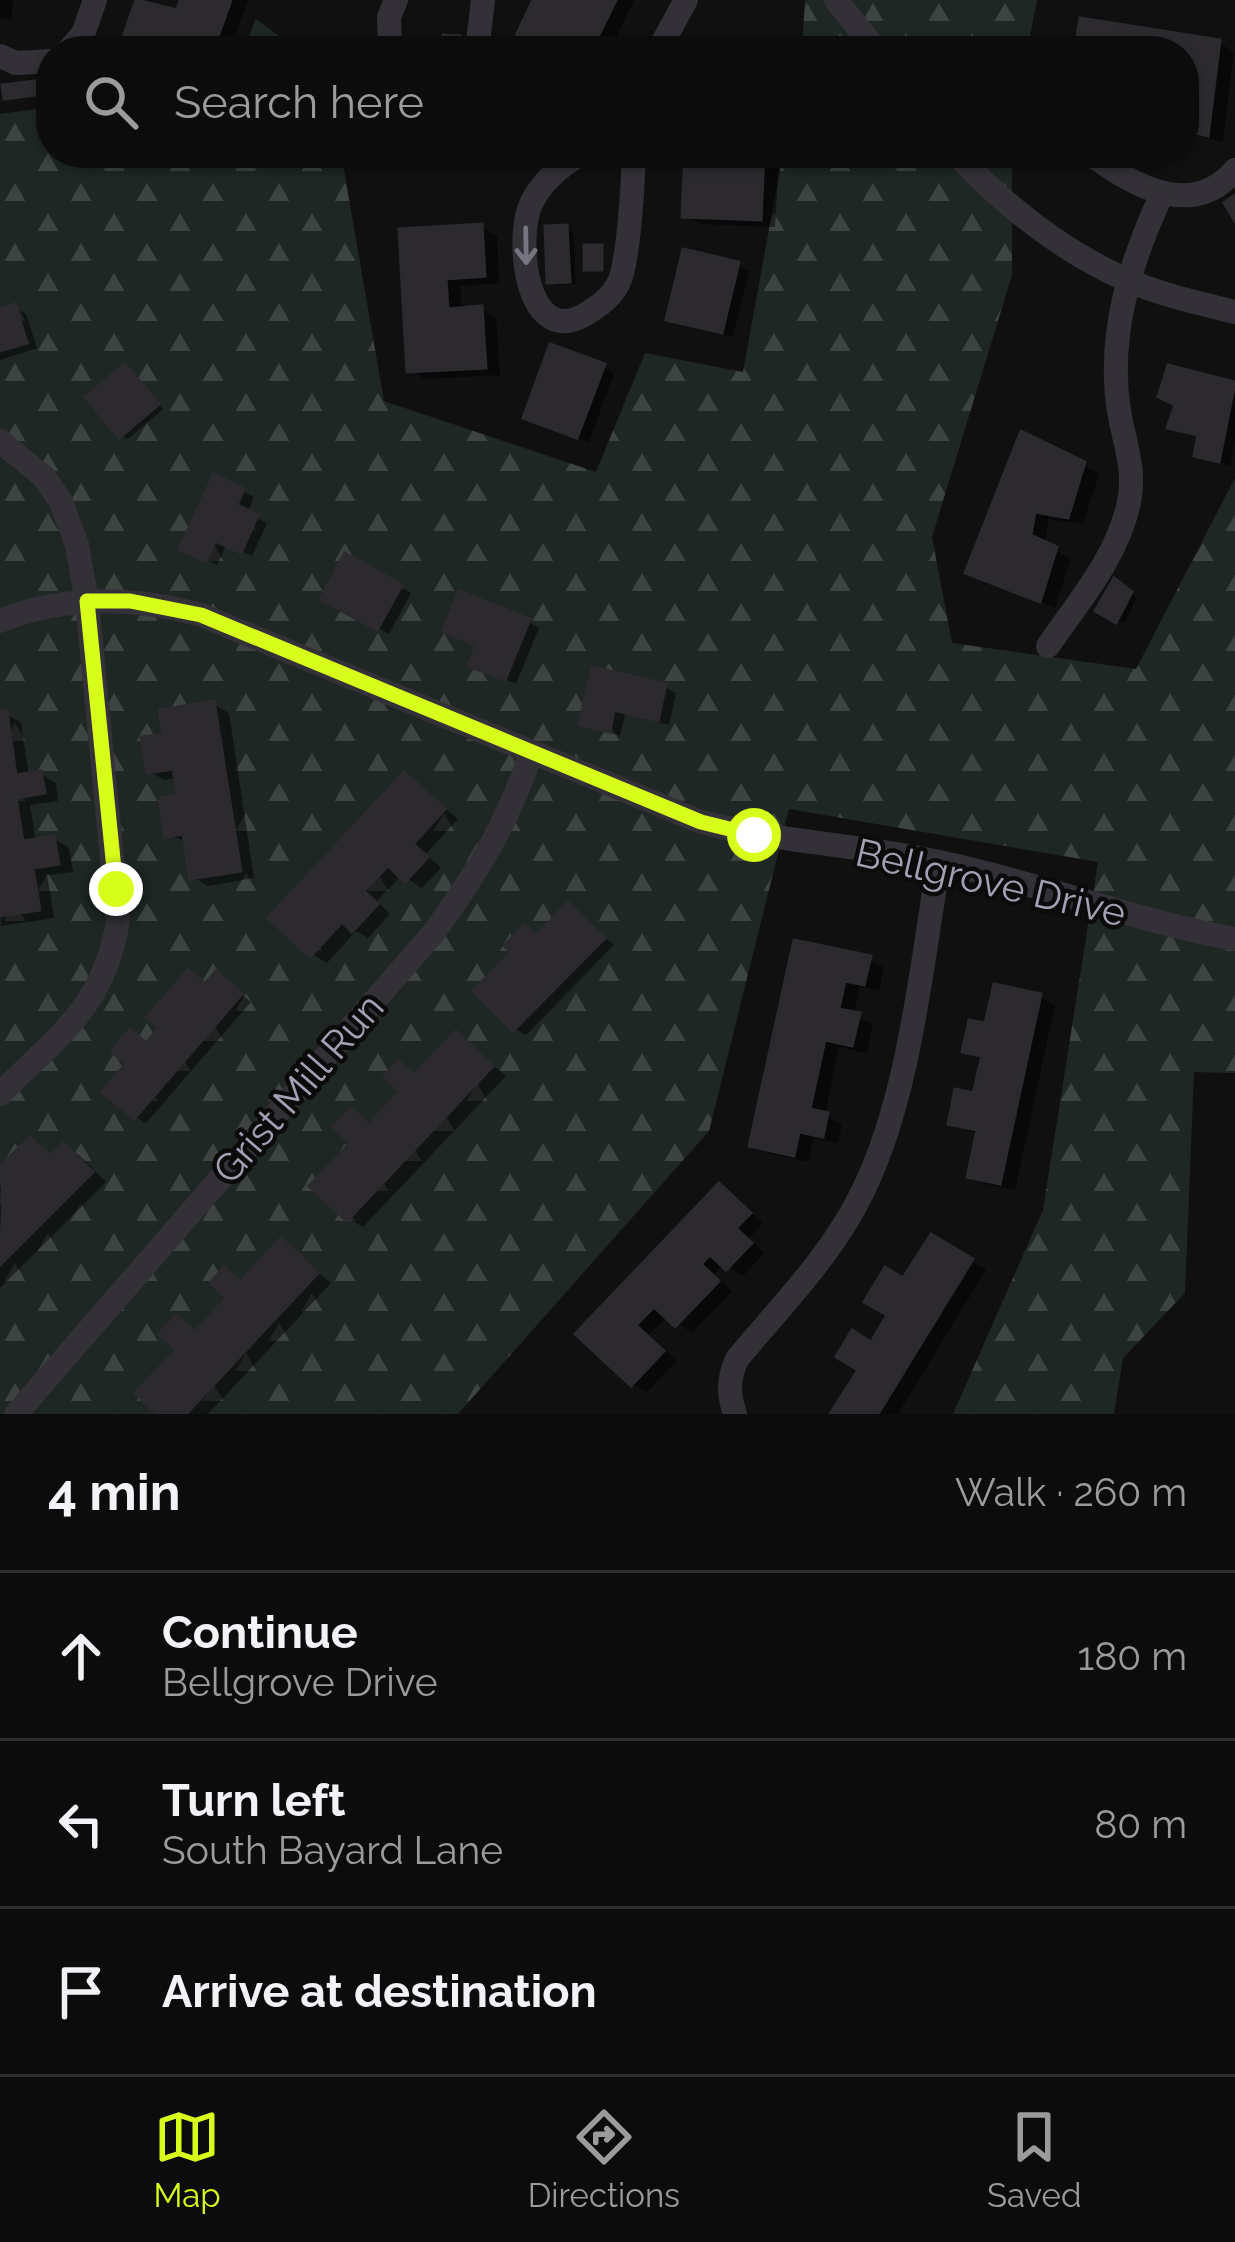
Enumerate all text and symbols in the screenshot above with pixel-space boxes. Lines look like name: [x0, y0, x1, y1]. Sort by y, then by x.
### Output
search box: [36, 36, 1199, 168]
icon: search: [78, 69, 144, 135]
text: Search here: [174, 76, 424, 129]
one-way arrow: [514, 226, 537, 265]
route start: [727, 808, 781, 862]
street label: Bellgrove Drive: [852, 829, 1130, 935]
route end: [89, 862, 143, 916]
street label: Grist Mill Run: [203, 984, 393, 1192]
text: 4 min: [48, 1462, 181, 1522]
text: Walk · 260 m: [955, 1469, 1187, 1515]
text: Continue: [162, 1606, 358, 1659]
icon: ahead: [48, 1623, 114, 1689]
text: 180 m: [1078, 1633, 1187, 1679]
text: Bellgrove Drive: [162, 1659, 438, 1705]
text: Turn left: [162, 1774, 345, 1827]
icon: left: [48, 1791, 114, 1857]
text: 80 m: [1094, 1801, 1187, 1847]
text: South Bayard Lane: [162, 1827, 503, 1873]
icon: arrive: [48, 1959, 114, 2025]
text: Arrive at destination: [162, 1965, 597, 2018]
tab: Map: [154, 2104, 221, 2215]
tab: Directions: [528, 2104, 680, 2215]
tab: Saved: [987, 2104, 1081, 2215]

